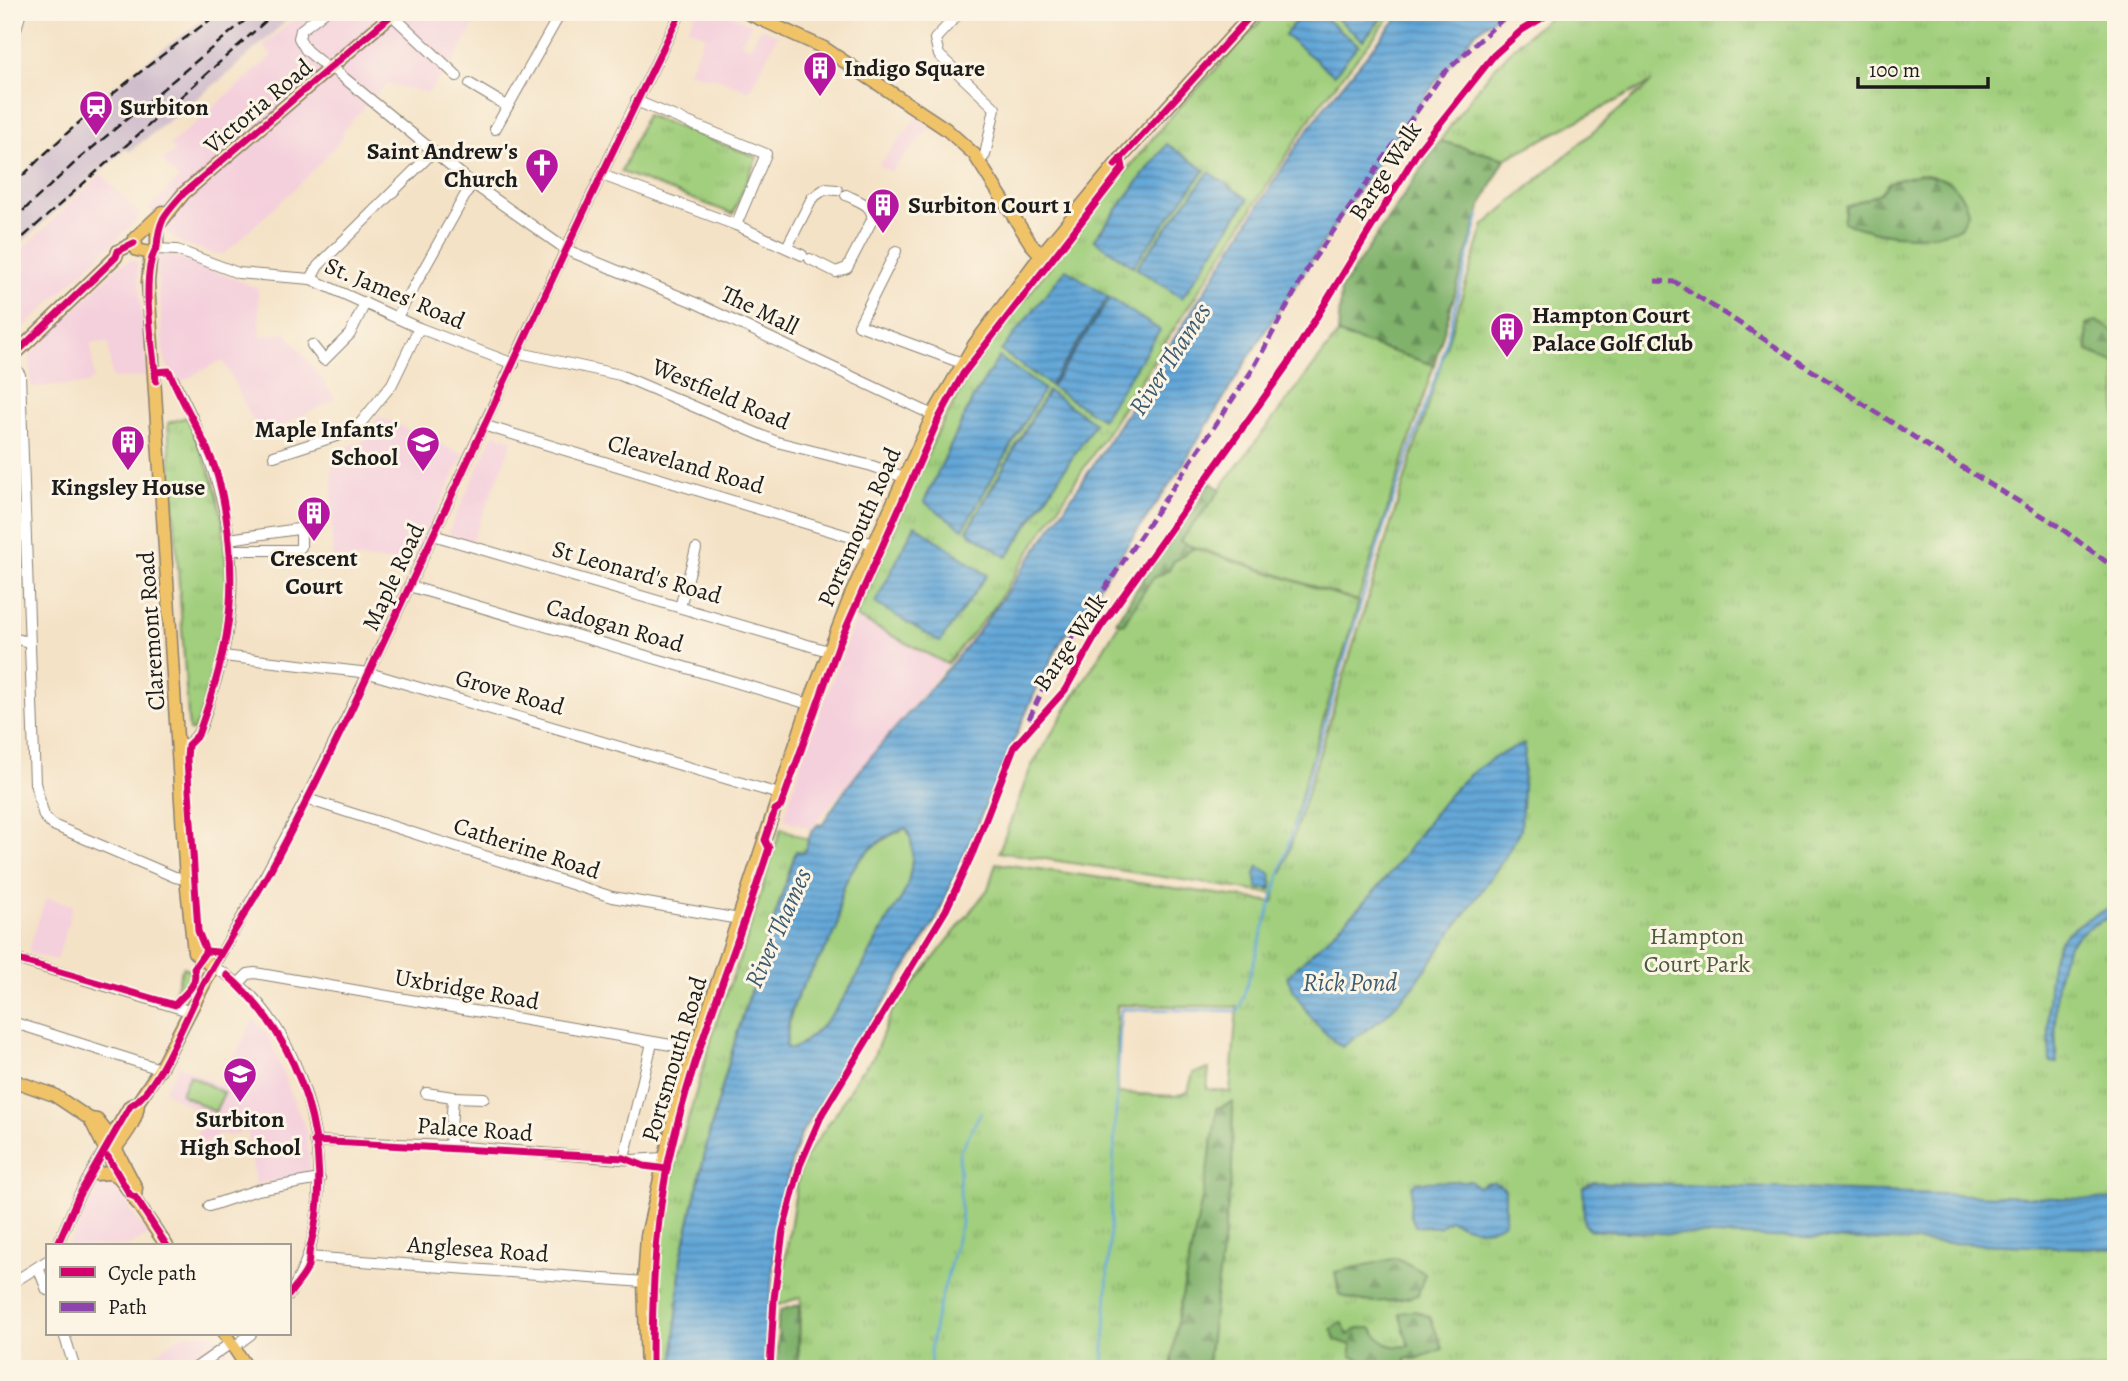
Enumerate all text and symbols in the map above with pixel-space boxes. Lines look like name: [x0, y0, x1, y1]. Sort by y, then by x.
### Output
scale bar: [1858, 46, 1988, 90]
building icon: Indigo Square: [801, 49, 839, 98]
street label: Victoria Road: [196, 51, 319, 161]
place label: Indigo Square: [844, 52, 985, 84]
text: 100 m: [1869, 56, 1920, 84]
station icon: Surbiton: [77, 88, 115, 137]
place label: Surbiton: [120, 91, 209, 123]
street label: Barge Walk: [1341, 115, 1429, 227]
place label: Saint Andrew's Church: [367, 135, 518, 195]
church icon: Saint Andrew's Church: [523, 146, 561, 195]
building icon: Surbiton Court 1: [864, 186, 902, 235]
place label: Surbiton Court 1: [908, 189, 1072, 221]
street label: St. James' Road: [320, 249, 470, 337]
street label: The Mall: [716, 278, 804, 342]
water label: River Thames: [1121, 296, 1220, 422]
place label: Hampton Court Palace Golf Club: [1532, 299, 1693, 359]
building icon: Hampton Court Palace Golf Club: [1488, 310, 1526, 359]
street label: Westfield Road: [646, 350, 795, 438]
place label: Maple Infants' School: [255, 413, 399, 473]
building icon: Kingsley House: [109, 423, 147, 472]
school or university icon: Maple Infants' School: [404, 424, 442, 473]
street label: Cleaveland Road: [604, 426, 768, 502]
street label: Portsmouth Road: [810, 442, 908, 612]
place label: Kingsley House: [51, 471, 205, 503]
building icon: Crescent Court: [295, 494, 333, 543]
street label: Maple Road: [354, 518, 432, 636]
street label: St Leonard's Road: [548, 532, 726, 612]
place label: Crescent Court: [270, 542, 358, 602]
street label: Claremont Road: [129, 550, 173, 712]
street label: Barge Walk: [1026, 587, 1115, 697]
street label: Cadogan Road: [542, 590, 688, 660]
street label: Grove Road: [452, 661, 568, 723]
street label: Catherine Road: [450, 809, 604, 887]
water label: River Thames: [736, 862, 820, 993]
park label: Hampton Court Park: [1644, 920, 1750, 980]
street label: Uxbridge Road: [392, 961, 542, 1017]
water label: Rick Pond: [1303, 965, 1397, 1000]
street label: Portsmouth Road: [634, 972, 714, 1146]
school or university icon: Surbiton High School: [221, 1055, 259, 1104]
place label: Surbiton High School: [179, 1103, 301, 1163]
street label: Palace Road: [416, 1109, 534, 1149]
street label: Anglesea Road: [405, 1228, 550, 1270]
legend: [46, 1244, 290, 1336]
text: Cycle path: [108, 1259, 197, 1287]
text: Path: [108, 1293, 147, 1321]

